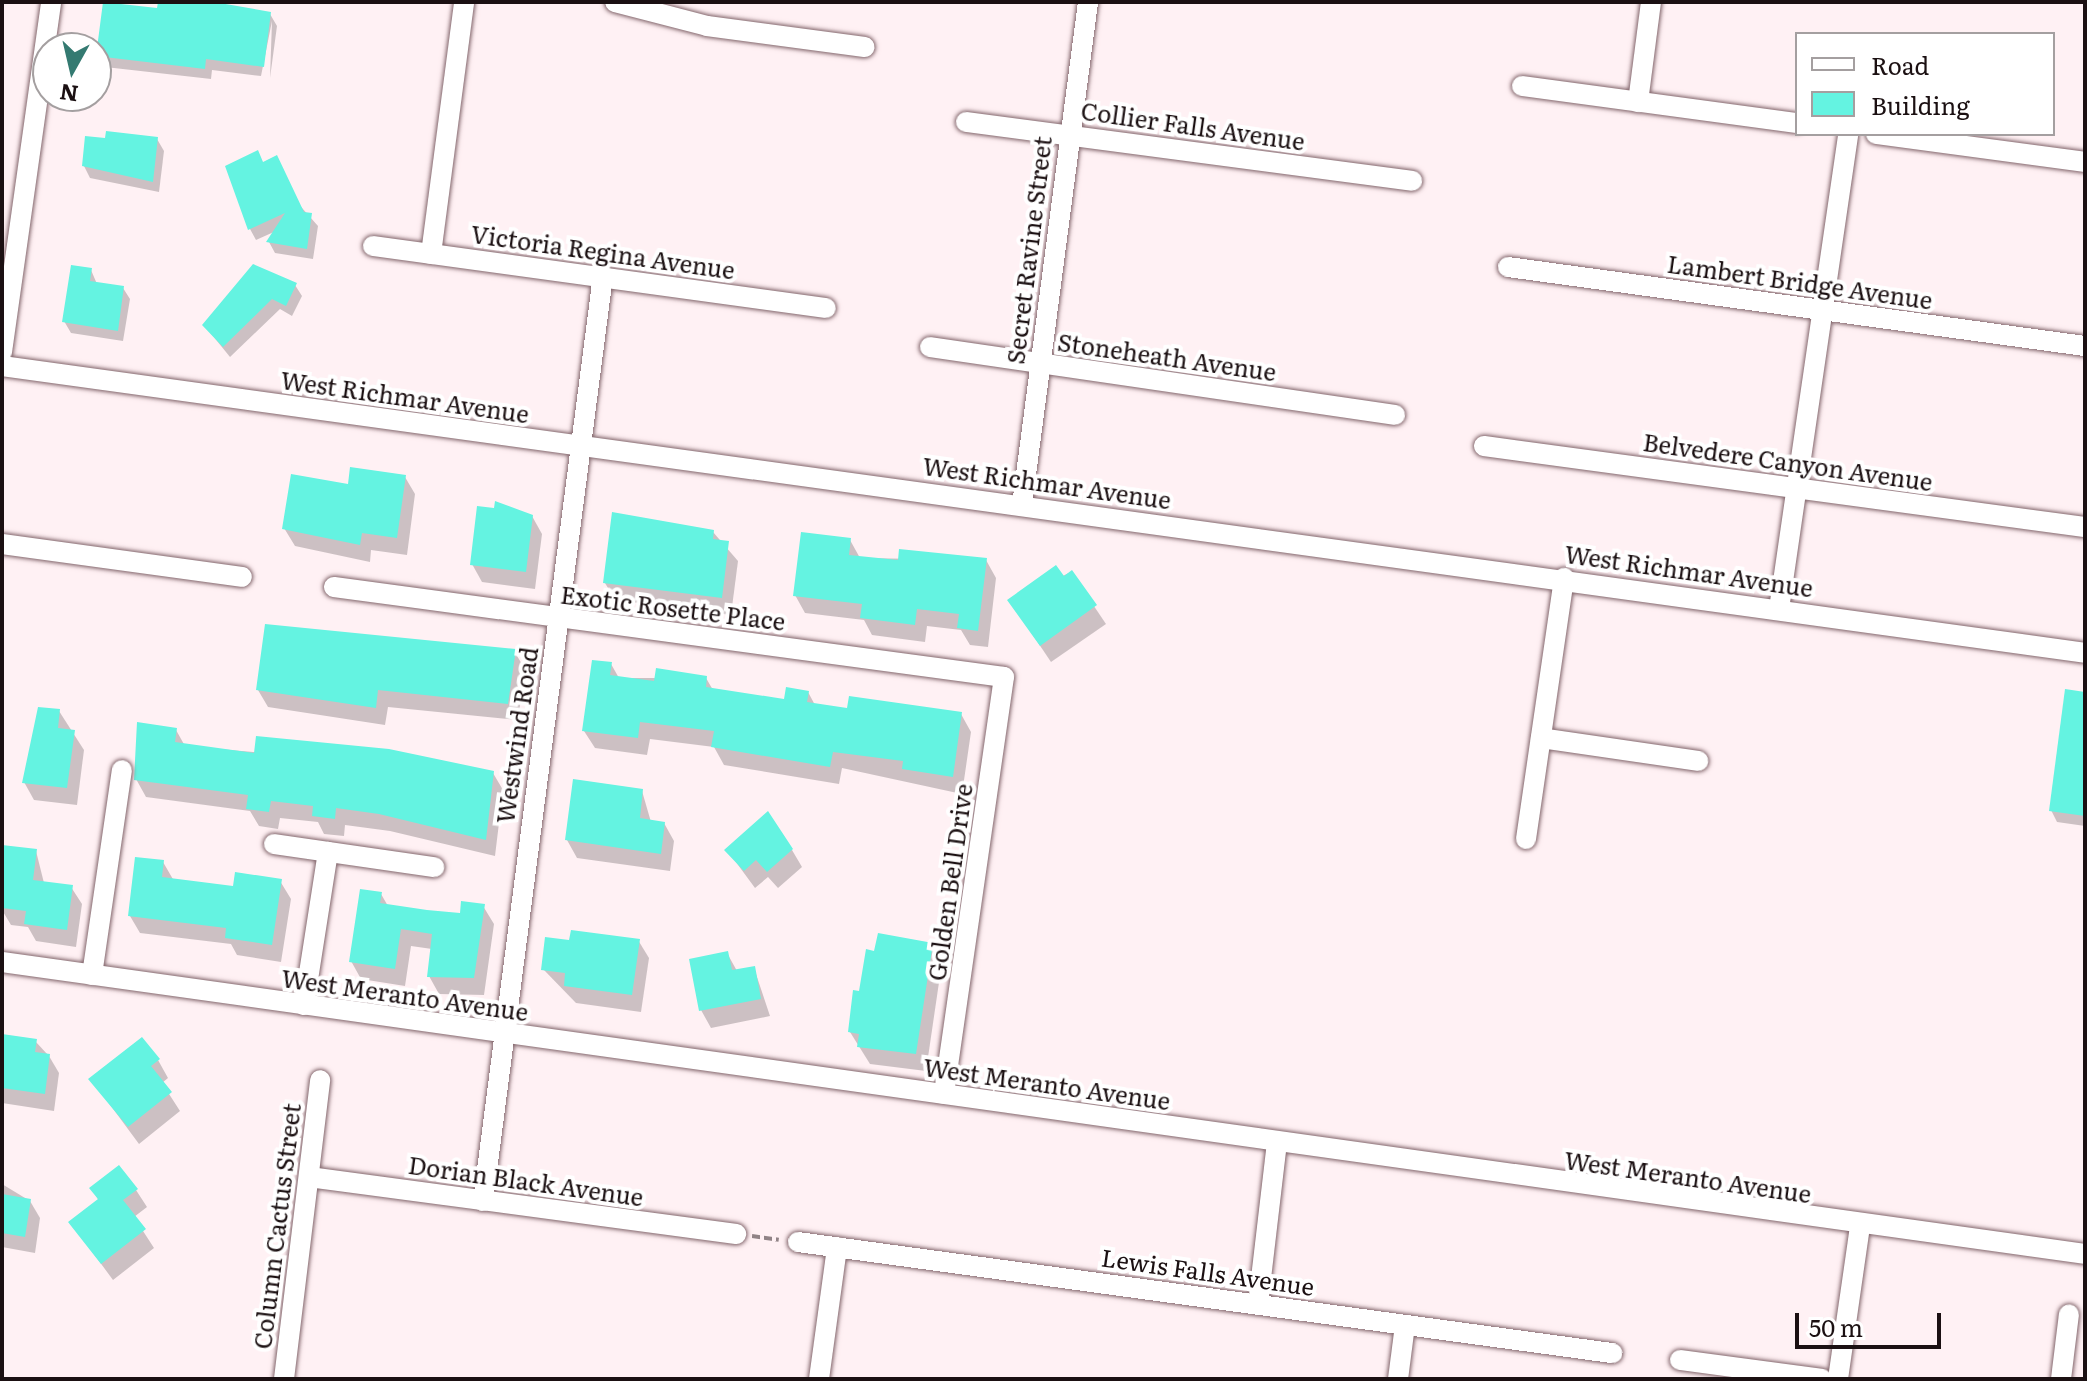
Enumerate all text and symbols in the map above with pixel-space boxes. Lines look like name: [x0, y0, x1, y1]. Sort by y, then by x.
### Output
north arrow: [32, 32, 112, 112]
legend: [1795, 32, 2055, 136]
text: Road: [1871, 47, 1929, 82]
text: N: [57, 77, 80, 112]
text: Building: [1871, 87, 1970, 122]
street label: Collier Falls Avenue: [1079, 95, 1307, 155]
street label: Secret Ravine Street: [1000, 134, 1056, 366]
street label: Victoria Regina Avenue: [469, 218, 737, 284]
street label: Lambert Bridge Avenue: [1666, 248, 1934, 314]
street label: Stoneheath Avenue: [1056, 326, 1278, 386]
street label: West Richmar Avenue: [279, 364, 531, 428]
street label: Belvedere Canyon Avenue: [1641, 426, 1935, 496]
street label: West Richmar Avenue: [921, 450, 1173, 514]
street label: West Richmar Avenue: [1563, 538, 1815, 602]
street label: Exotic Rosette Place: [559, 579, 787, 635]
street label: Westwind Road: [489, 645, 543, 825]
street label: Golden Bell Drive: [921, 782, 977, 982]
street label: West Meranto Avenue: [280, 962, 530, 1026]
street label: West Meranto Avenue: [922, 1051, 1172, 1115]
street label: Column Cactus Street: [247, 1101, 305, 1351]
street label: West Meranto Avenue: [1563, 1144, 1813, 1208]
street label: Dorian Black Avenue: [407, 1149, 645, 1211]
street label: Lewis Falls Avenue: [1100, 1242, 1316, 1300]
scale bar: [1799, 1297, 1945, 1347]
text: 50 m: [1809, 1309, 1863, 1344]

